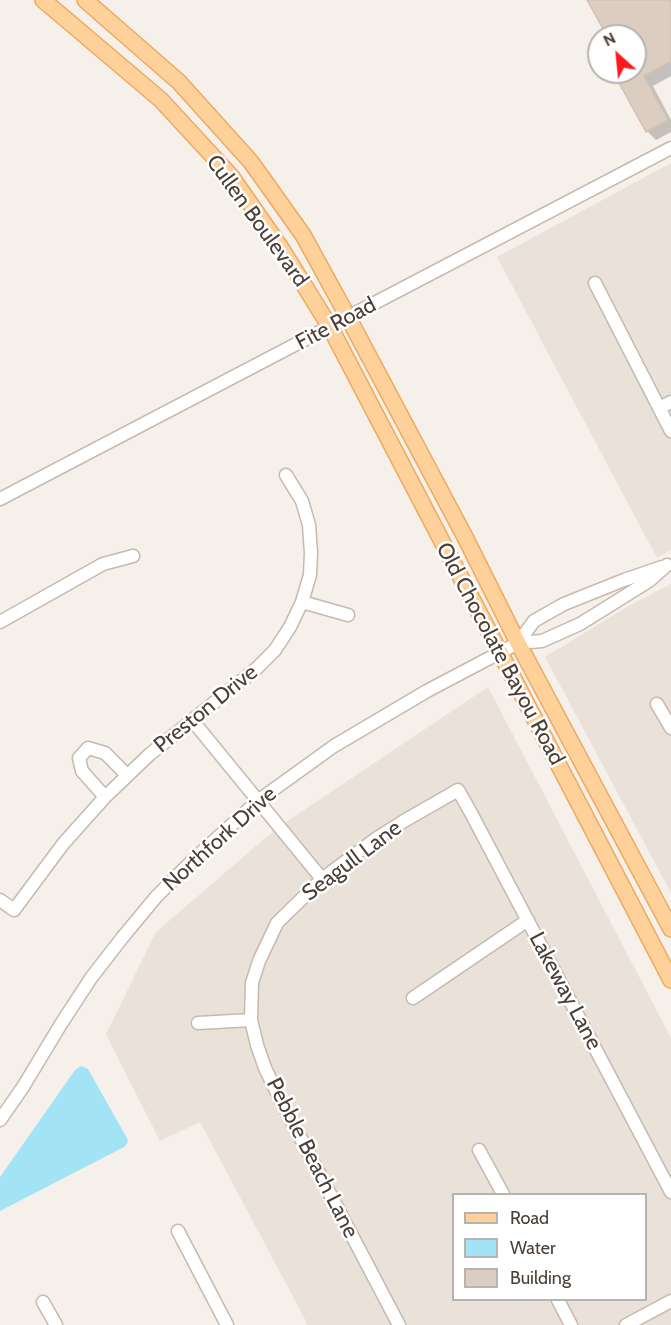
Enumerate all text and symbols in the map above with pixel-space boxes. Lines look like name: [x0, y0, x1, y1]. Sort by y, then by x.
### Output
north arrow: [587, 24, 647, 84]
text: N: [600, 28, 619, 50]
street label: Cullen Boulevard: [200, 150, 314, 292]
street label: Fite Road: [291, 292, 381, 356]
street label: Old Chocolate Bayou Road: [430, 538, 570, 770]
street label: Preston Drive: [149, 659, 263, 759]
street label: Northfork Drive: [158, 781, 282, 897]
street label: Seagull Lane: [297, 815, 407, 907]
street label: Lakeway Lane: [523, 928, 607, 1054]
street label: Pebble Beach Lane: [260, 1073, 364, 1243]
legend: [452, 1193, 647, 1301]
text: Road: [510, 1207, 549, 1229]
text: Water: [510, 1237, 556, 1259]
text: Building: [510, 1267, 571, 1289]

